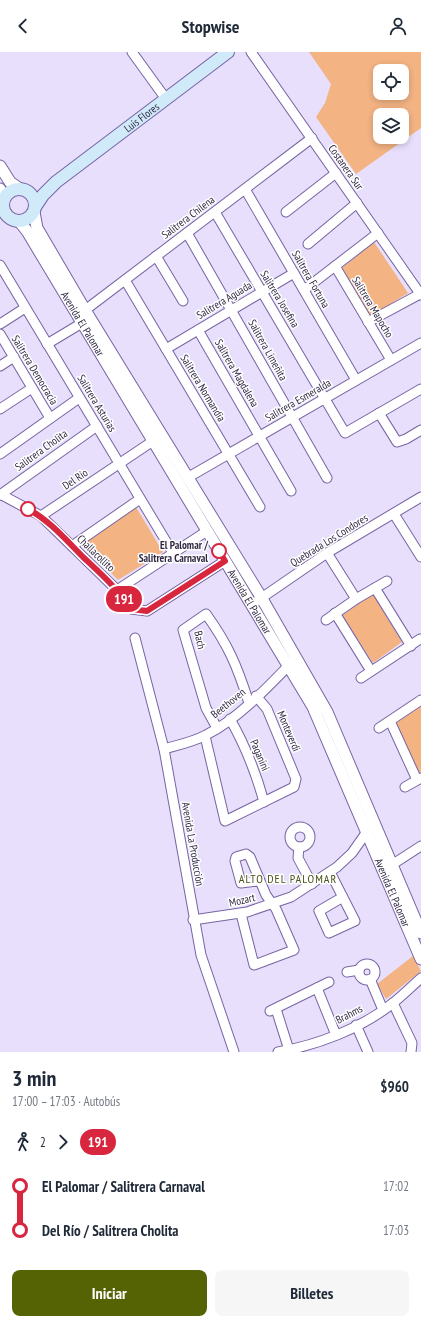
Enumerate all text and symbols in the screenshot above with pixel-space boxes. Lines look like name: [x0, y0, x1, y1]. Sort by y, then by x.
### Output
icon: back: [12, 15, 34, 37]
text: Stopwise: [182, 15, 239, 38]
icon: person: [387, 15, 409, 37]
map controls: [373, 64, 409, 144]
button: locate: [373, 64, 409, 100]
street label: Luis Flores: [121, 99, 162, 135]
button: layers: [373, 108, 409, 144]
street label: Costanera Sur: [325, 142, 367, 192]
street label: Salitrera Chilena: [159, 192, 217, 242]
street label: Salitrera Fortuna: [289, 248, 333, 310]
street label: Salitrera Josefina: [257, 268, 303, 330]
street label: Salitrera Mapocho: [349, 274, 397, 340]
street label: Salitrera Aguada: [194, 278, 254, 322]
street label: Avenida El Palomar: [58, 289, 108, 359]
street label: Salitrera Limeñita: [245, 317, 291, 383]
street label: Salitrera Democracia: [9, 333, 61, 407]
street label: Salitrera Magdalena: [212, 337, 262, 409]
street label: Salitrera Normandia: [177, 352, 229, 424]
street label: Salitrera Asturias: [74, 372, 120, 434]
street label: Salitrera Esmeralda: [263, 376, 333, 424]
street label: Salitrera Cholita: [12, 426, 70, 474]
street label: Del Río: [60, 465, 91, 493]
unlabelled marker: [20, 501, 36, 517]
street label: Quebrada Los Condores: [288, 510, 371, 570]
street label: Challacollito: [74, 531, 118, 575]
place label: El Palomar / Salitrera Carnaval: [139, 538, 209, 565]
marker: El Palomar / Salitrera Carnaval: [211, 543, 227, 559]
street label: Avenida El Palomar: [225, 567, 274, 636]
line badge: 191: [101, 586, 147, 612]
text: 191: [114, 590, 134, 608]
street label: Bach: [191, 630, 209, 651]
street label: Beethoven: [208, 685, 248, 721]
street label: Monteverdi: [274, 709, 304, 753]
street label: Paganini: [247, 737, 273, 773]
street label: Avenida La Producción: [179, 801, 207, 887]
street label: Avenida El Palomar: [372, 856, 413, 929]
district label: ALTO DEL PALOMAR: [239, 871, 337, 886]
street label: Mozart: [228, 890, 256, 910]
street label: Brahms: [333, 1001, 365, 1027]
text: 3 min: [12, 1064, 56, 1092]
text: $960: [380, 1077, 409, 1096]
text: 17:00 – 17:03 · Autobús: [12, 1093, 120, 1110]
icon: walk: [12, 1131, 34, 1153]
icon: forward: [52, 1131, 74, 1153]
text: 191: [88, 1133, 108, 1151]
text: 2: [40, 1134, 46, 1151]
text: El Palomar / Salitrera Carnaval: [42, 1177, 205, 1196]
text: 17:02: [383, 1178, 409, 1195]
text: Del Río / Salitrera Cholita: [42, 1221, 178, 1240]
text: 17:03: [383, 1222, 409, 1239]
button: Iniciar: [12, 1270, 207, 1316]
button: Billetes: [215, 1270, 409, 1316]

